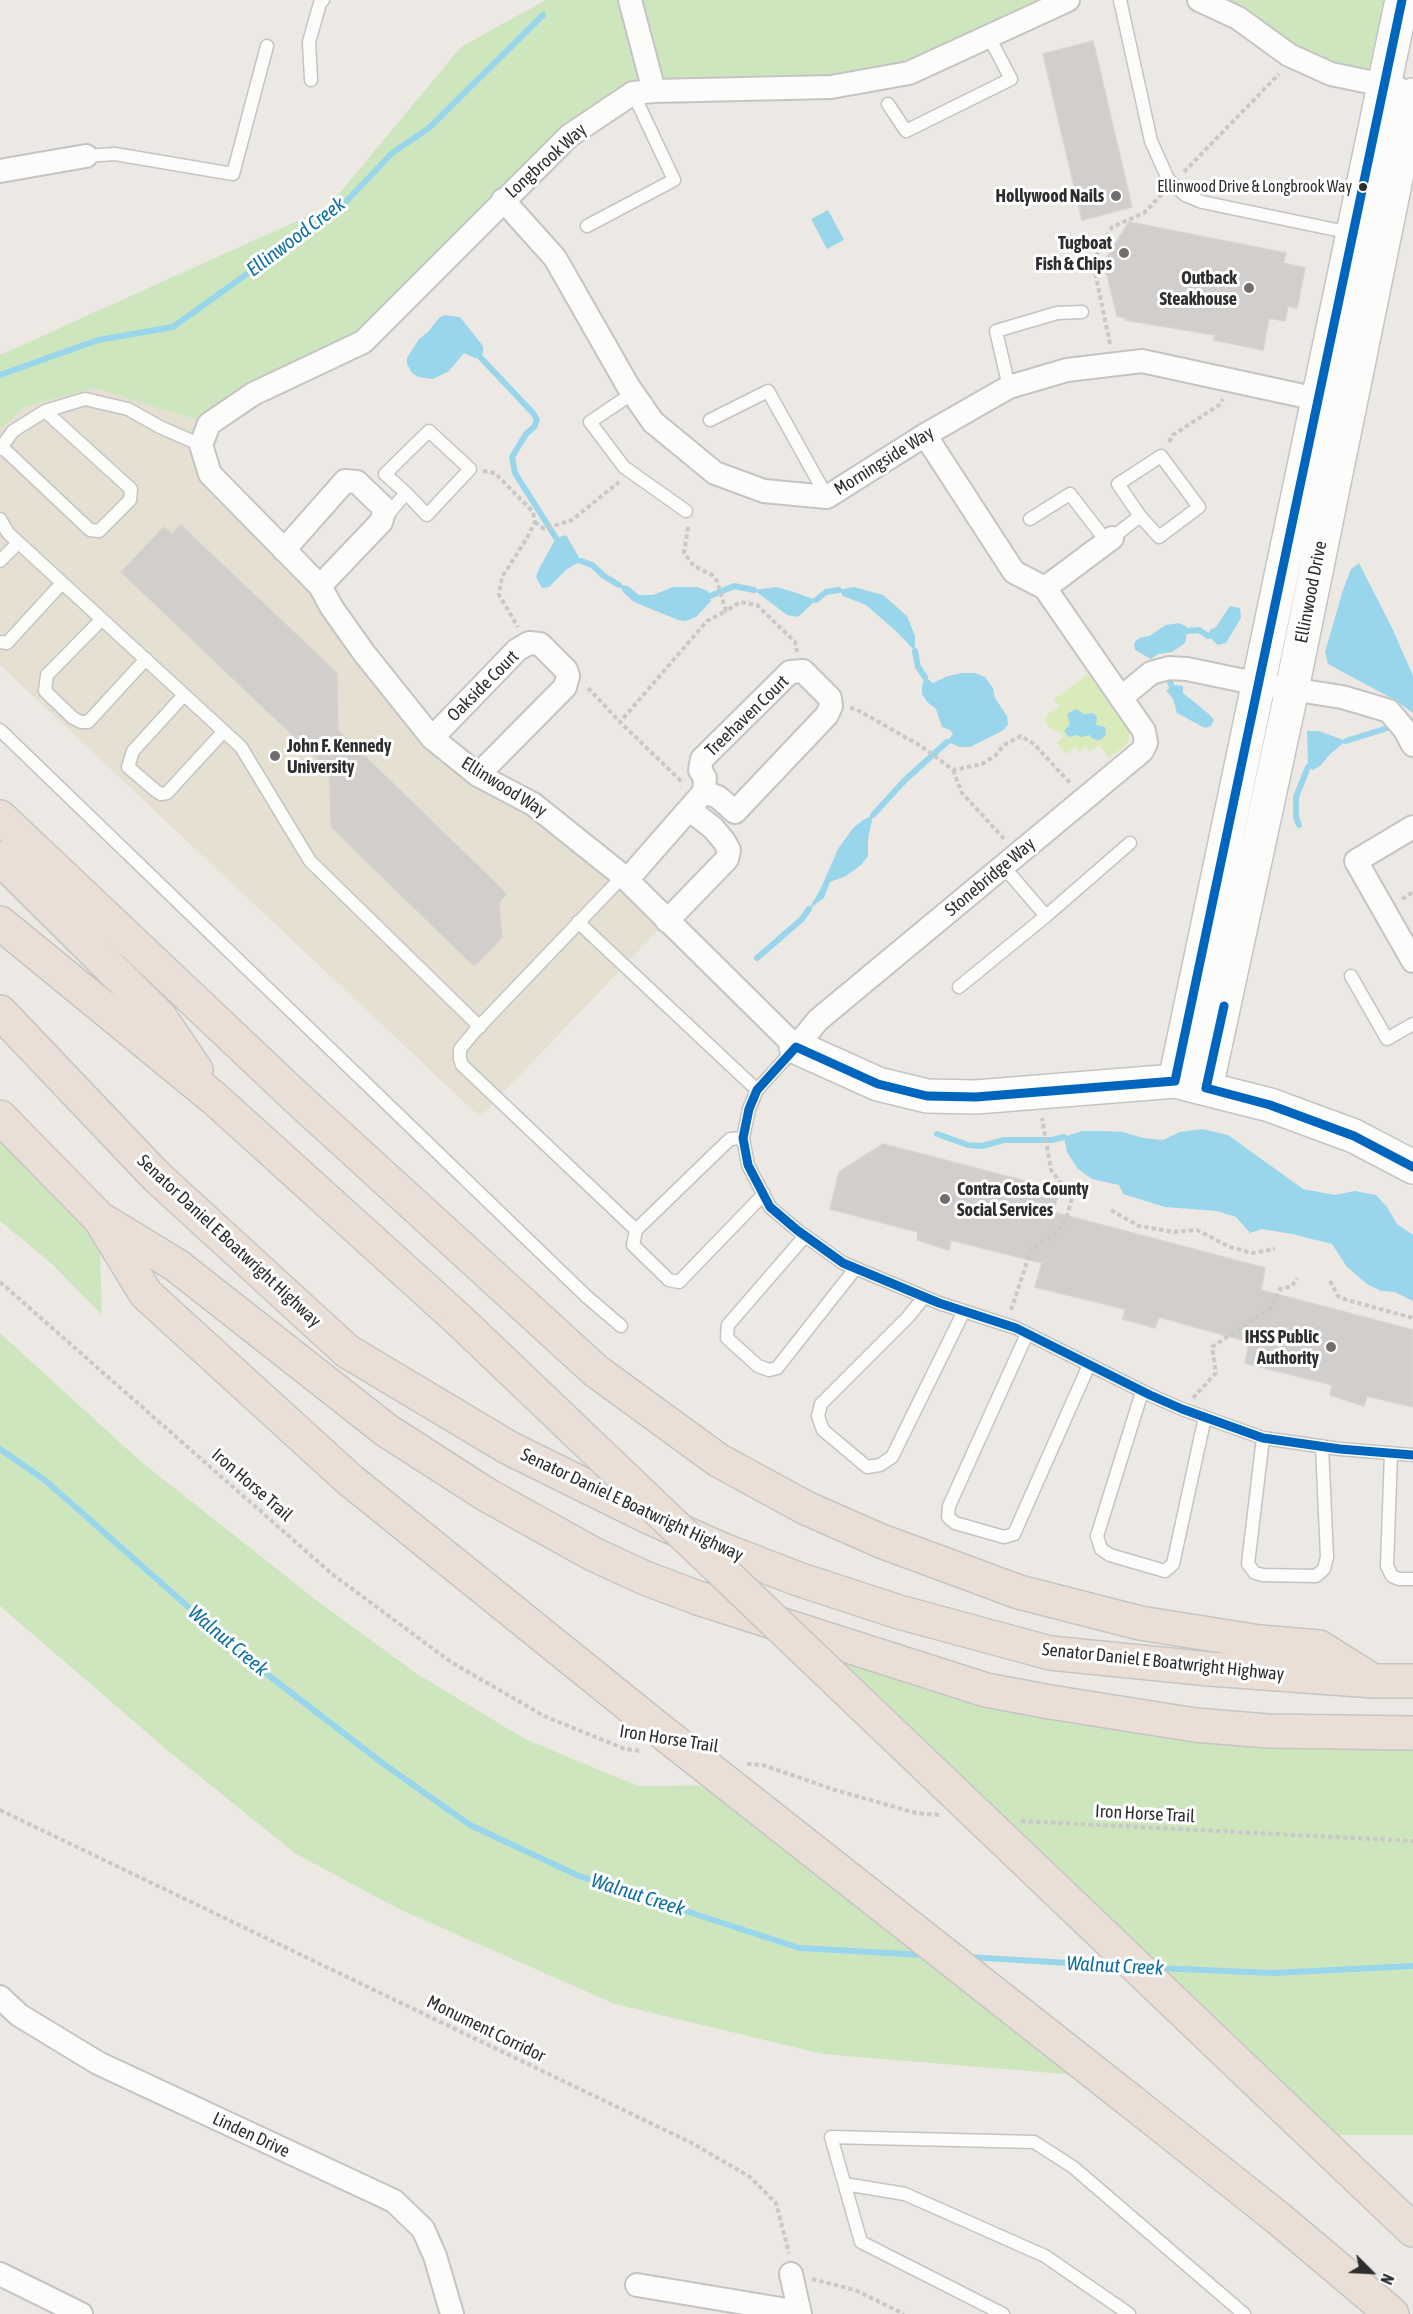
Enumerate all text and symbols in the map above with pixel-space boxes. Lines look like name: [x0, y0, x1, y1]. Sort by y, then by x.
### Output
street label: Longbrook Way: [501, 119, 591, 203]
place label: Ellinwood Drive & Longbrook Way: [1157, 177, 1352, 197]
marker: Ellinwood Drive & Longbrook Way: [1357, 181, 1369, 193]
place label: Hollywood Nails: [996, 185, 1104, 207]
marker: Hollywood Nails: [1109, 189, 1123, 203]
water label: Ellinwood Creek: [242, 192, 350, 282]
place label: Tugboat Fish & Chips: [1035, 232, 1112, 274]
marker: Tugboat Fish & Chips: [1117, 246, 1131, 260]
place label: Outback Steakhouse: [1160, 267, 1237, 310]
marker: Outback Steakhouse: [1242, 281, 1256, 295]
street label: Morningside Way: [830, 422, 938, 500]
street label: Ellinwood Drive: [1291, 539, 1331, 645]
street label: Oakside Court: [443, 646, 523, 726]
street label: Treehaven Court: [701, 671, 793, 761]
place label: John F. Kennedy University: [287, 735, 391, 777]
marker: John F. Kennedy University: [268, 749, 282, 763]
street label: Ellinwood Way: [457, 752, 551, 822]
street label: Stonebridge Way: [941, 833, 1039, 921]
street label: Senator Daniel E Boatwright Highway: [133, 1150, 325, 1332]
place label: Contra Costa County Social Services: [957, 1178, 1089, 1220]
marker: Contra Costa County Social Services: [938, 1192, 952, 1206]
place label: IHSS Public Authority: [1245, 1326, 1319, 1368]
marker: IHSS Public Authority: [1324, 1340, 1338, 1354]
street label: Iron Horse Trail: [207, 1444, 297, 1526]
street label: Senator Daniel E Boatwright Highway: [517, 1444, 747, 1566]
water label: Walnut Creek: [183, 1601, 273, 1681]
street label: Senator Daniel E Boatwright Highway: [1041, 1639, 1285, 1685]
street label: Iron Horse Trail: [618, 1721, 720, 1757]
street label: Iron Horse Trail: [1095, 1801, 1195, 1827]
water label: Walnut Creek: [588, 1869, 688, 1921]
water label: Walnut Creek: [1066, 1951, 1164, 1981]
street label: Monument Corridor: [423, 1991, 549, 2067]
street label: Linden Drive: [209, 2108, 293, 2162]
north arrow: [1341, 2242, 1401, 2302]
text: N: [1377, 2271, 1398, 2287]

